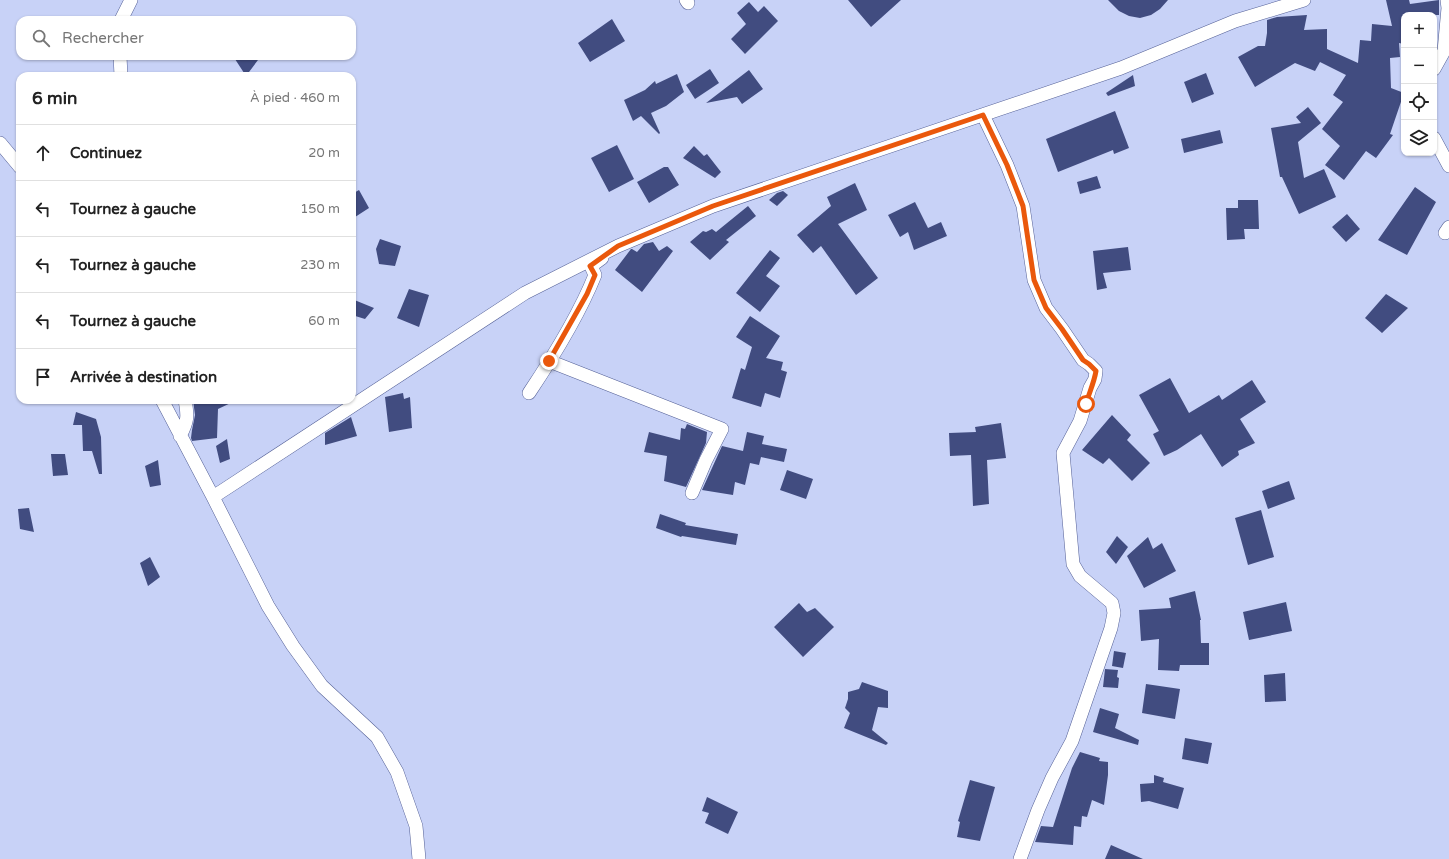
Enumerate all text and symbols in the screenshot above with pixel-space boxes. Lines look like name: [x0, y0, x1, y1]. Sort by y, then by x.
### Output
map controls: [1401, 12, 1437, 156]
button: +: [1401, 12, 1437, 48]
search box: [16, 16, 356, 60]
icon: search: [30, 27, 52, 49]
text: Rechercher: [62, 29, 144, 47]
button: −: [1401, 48, 1437, 84]
button: locate: [1401, 84, 1437, 120]
text: 6 min: [32, 88, 77, 109]
text: À pied · 460 m: [250, 90, 340, 106]
button: layers: [1401, 120, 1437, 156]
icon: ahead: [32, 142, 54, 164]
text: Continuez: [70, 144, 142, 162]
text: 20 m: [308, 145, 340, 161]
icon: left: [32, 198, 54, 220]
text: Tournez à gauche: [70, 200, 196, 218]
text: 150 m: [300, 201, 340, 217]
icon: left: [32, 254, 54, 276]
text: Tournez à gauche: [70, 256, 196, 274]
text: 230 m: [300, 257, 340, 273]
icon: left: [32, 310, 54, 332]
text: Tournez à gauche: [70, 312, 196, 330]
text: 60 m: [308, 313, 340, 329]
route end: [540, 352, 558, 370]
icon: arrive: [32, 366, 54, 388]
text: Arrivée à destination: [70, 368, 217, 386]
route start: [1077, 395, 1095, 413]

